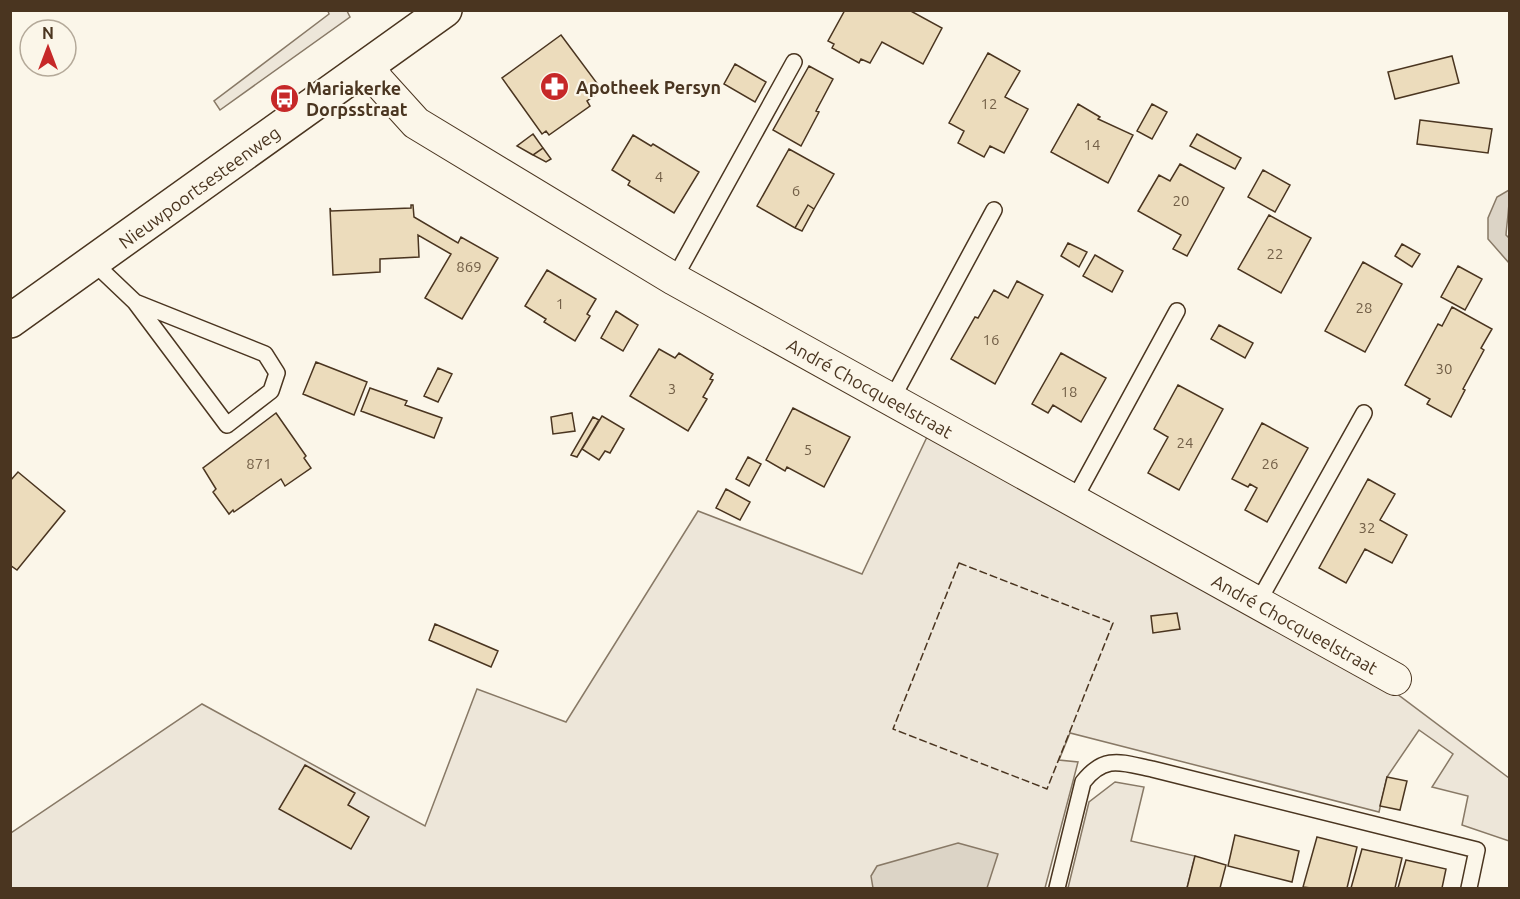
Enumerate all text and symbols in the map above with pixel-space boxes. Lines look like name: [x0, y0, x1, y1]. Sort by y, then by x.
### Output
north arrow: [18, 18, 78, 78]
text: N: [42, 24, 54, 42]
pharmacy icon: Apotheek Persyn: [539, 71, 571, 103]
place label: Apotheek Persyn: [576, 77, 721, 97]
place label: Mariakerke Dorpsstraat: [306, 78, 408, 119]
bus stop icon: Mariakerke Dorpsstraat: [269, 82, 301, 114]
house number: 12: [981, 95, 997, 112]
street label: Nieuwpoortsesteenweg: [115, 122, 283, 252]
house number: 14: [1084, 136, 1100, 153]
house number: 4: [655, 168, 663, 185]
house number: 6: [792, 182, 800, 199]
house number: 20: [1173, 192, 1189, 209]
house number: 22: [1267, 245, 1283, 262]
house number: 869: [456, 258, 482, 275]
house number: 1: [556, 295, 564, 312]
house number: 28: [1356, 299, 1372, 316]
house number: 16: [983, 331, 999, 348]
street label: André Chocqueelstraat: [784, 334, 956, 442]
house number: 30: [1436, 360, 1452, 377]
house number: 3: [668, 380, 676, 397]
house number: 18: [1061, 383, 1077, 400]
house number: 24: [1177, 434, 1193, 451]
house number: 5: [804, 441, 812, 458]
house number: 871: [246, 455, 272, 472]
house number: 26: [1262, 455, 1278, 472]
house number: 32: [1359, 519, 1375, 536]
street label: André Chocqueelstraat: [1209, 570, 1381, 678]

